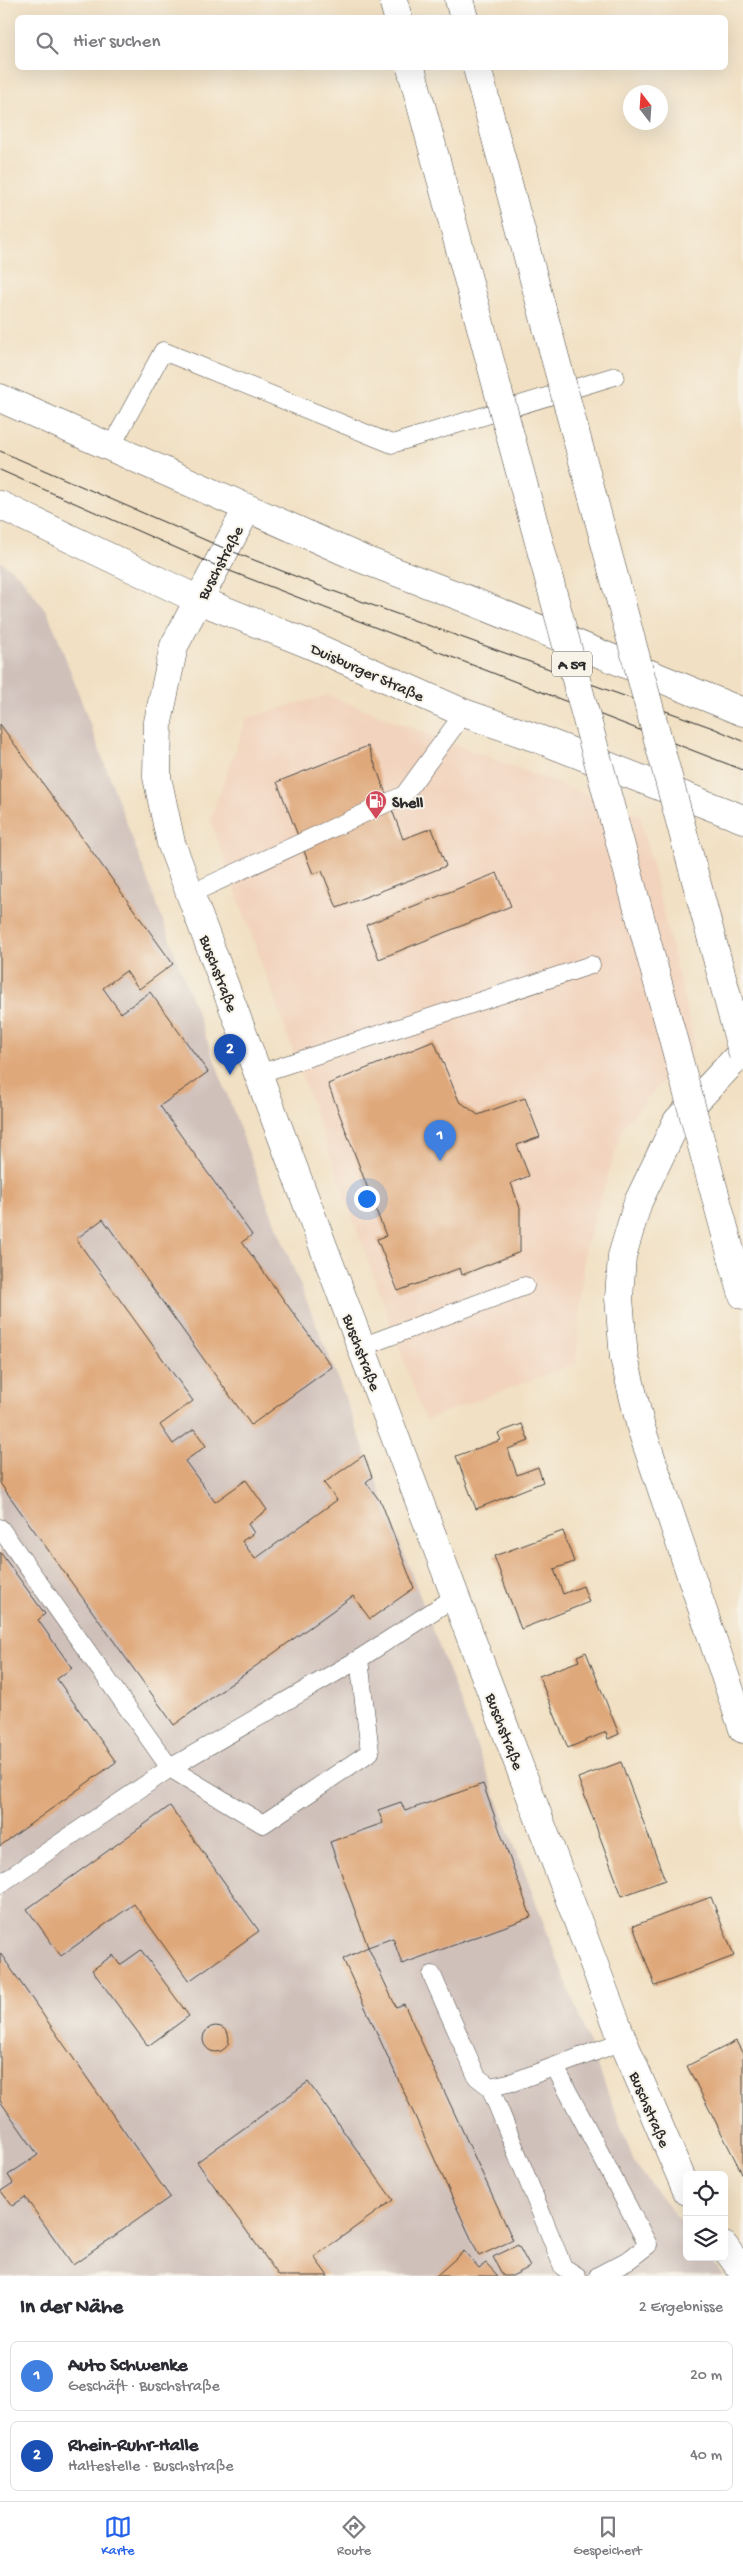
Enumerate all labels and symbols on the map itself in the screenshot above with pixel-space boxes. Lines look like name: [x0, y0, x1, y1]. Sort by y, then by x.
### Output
north arrow: [623, 85, 668, 130]
street label: Buschstraße: [194, 523, 250, 605]
street label: Duisburger Straße: [306, 640, 427, 708]
road number: A 59: [552, 652, 592, 676]
fuel station icon: Shell: [364, 789, 388, 820]
place label: Shell: [392, 795, 424, 814]
street label: Buschstraße: [193, 932, 240, 1016]
pin: 2: [214, 1034, 246, 1075]
pin: 1: [424, 1120, 456, 1161]
your location: [354, 1186, 380, 1212]
street label: Buschstraße: [336, 1311, 383, 1395]
street label: Buschstraße: [479, 1690, 526, 1774]
street label: Buschstraße: [623, 2069, 673, 2152]

